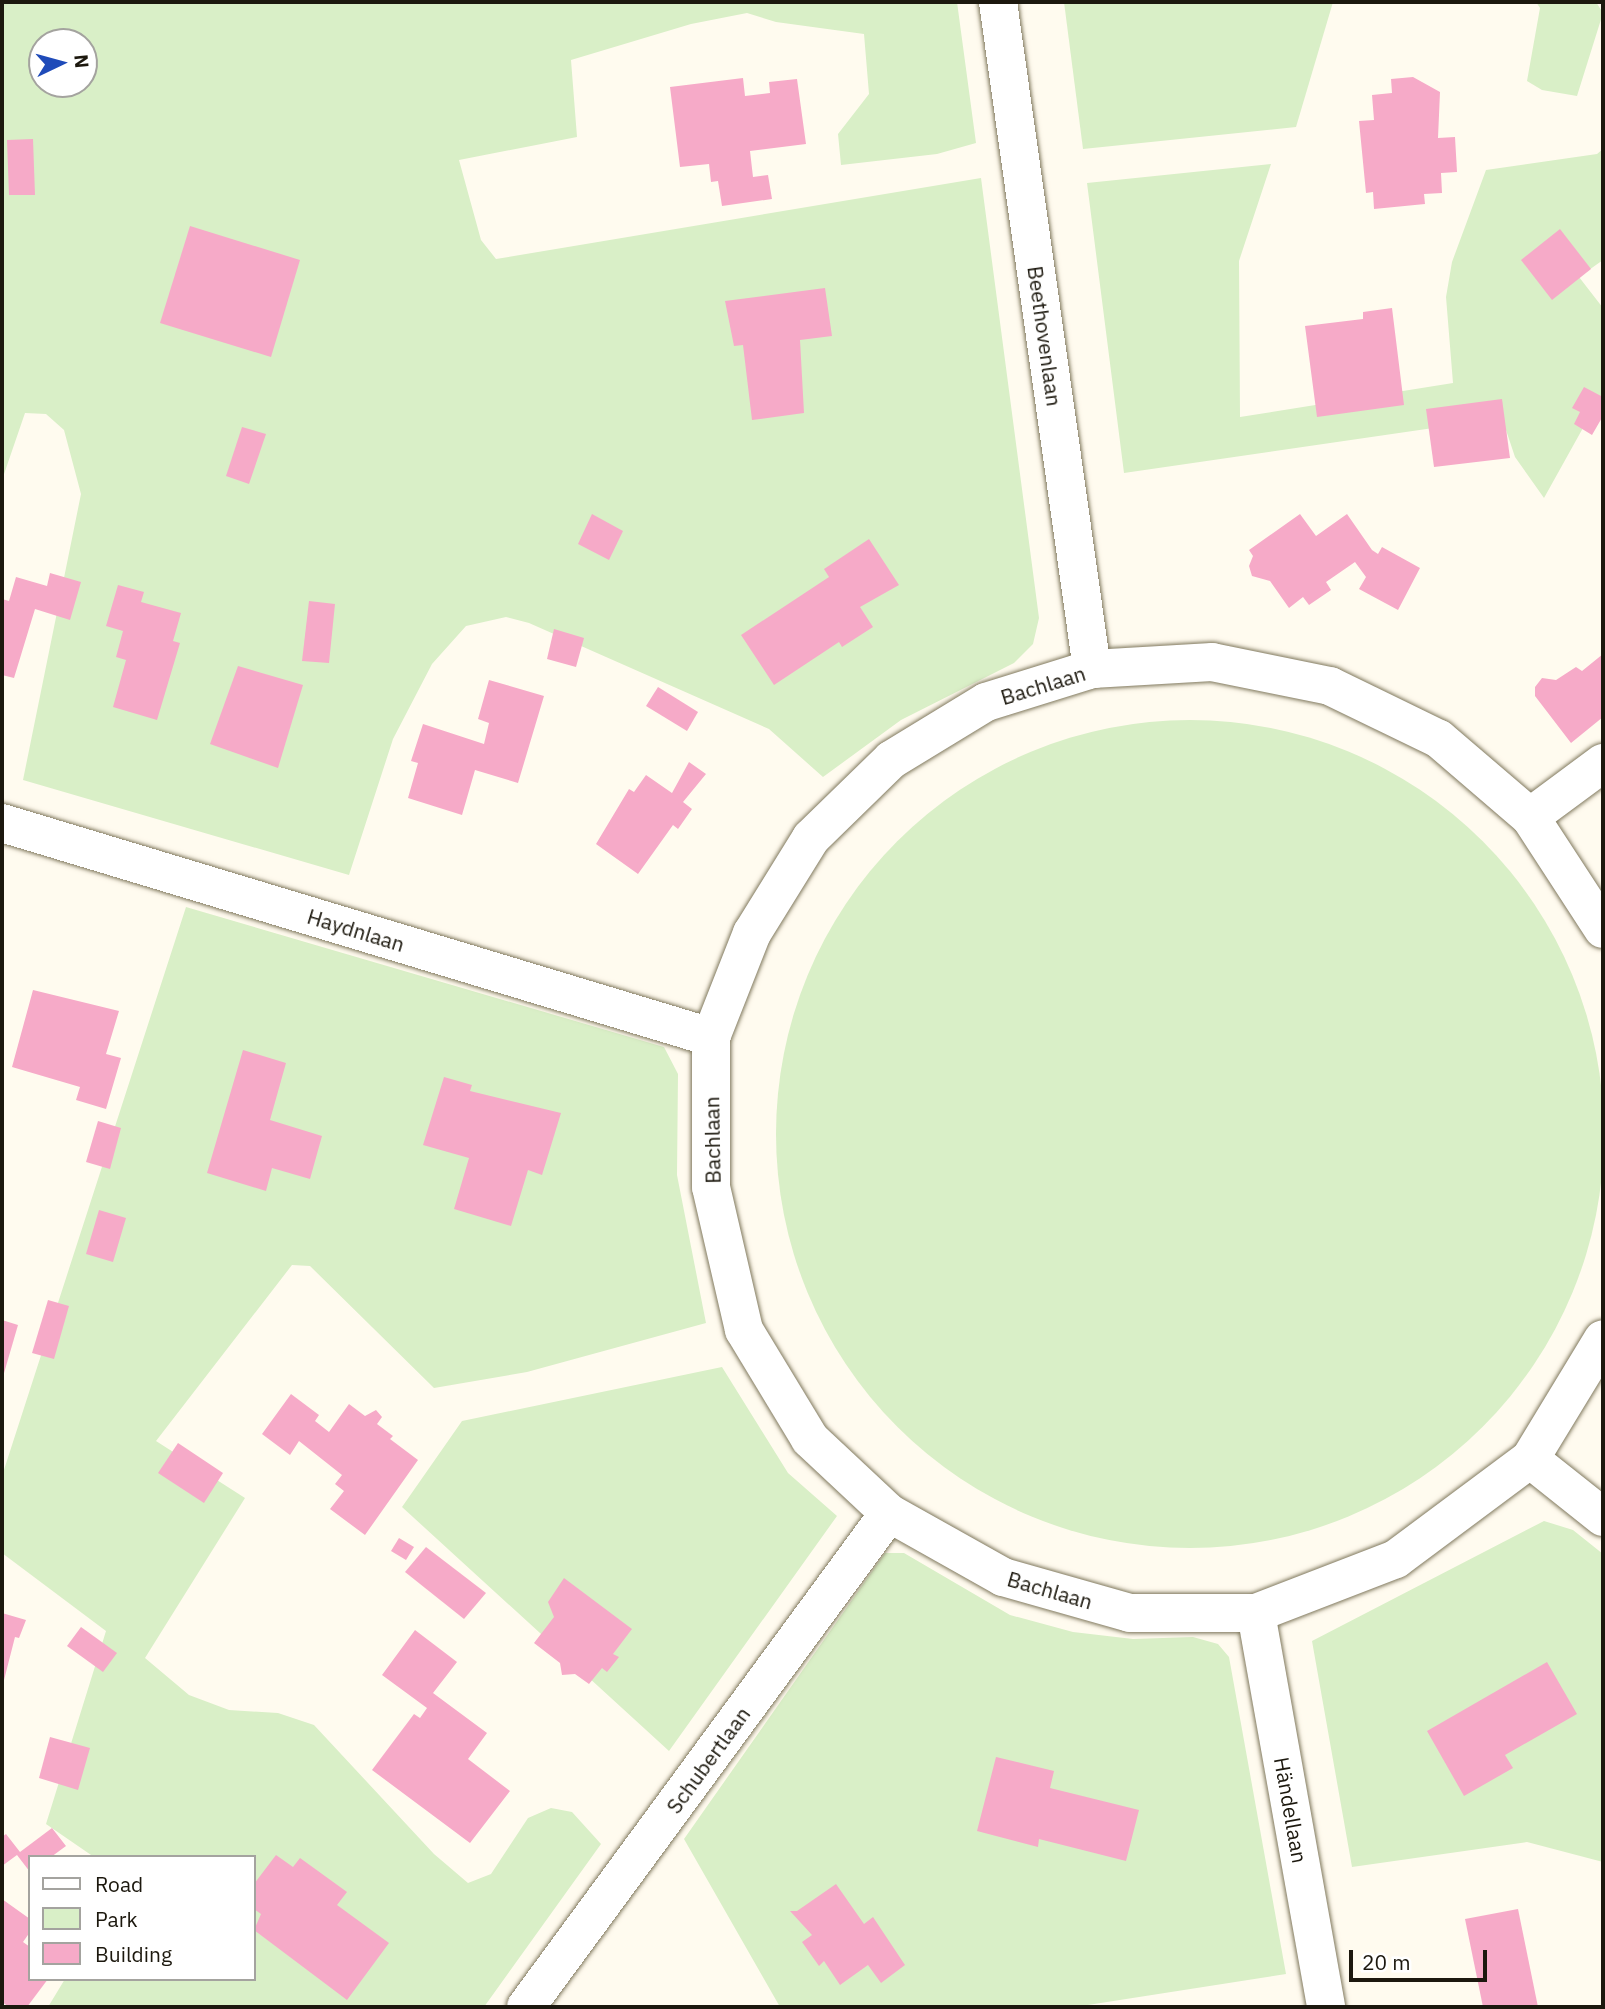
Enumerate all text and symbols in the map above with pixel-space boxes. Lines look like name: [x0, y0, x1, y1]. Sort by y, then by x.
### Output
north arrow: [28, 28, 98, 98]
text: N: [69, 53, 94, 69]
street label: Beethovenlaan: [1023, 264, 1067, 408]
street label: Bachlaan: [997, 660, 1089, 710]
street label: Haydnlaan: [304, 903, 408, 957]
street label: Bachlaan: [699, 1096, 725, 1184]
street label: Bachlaan: [1004, 1566, 1096, 1614]
street label: Schubertlaan: [661, 1702, 755, 1818]
street label: Händellaan: [1269, 1755, 1313, 1865]
legend: [28, 1855, 256, 1981]
text: Road: [95, 1870, 143, 1898]
text: Park: [95, 1905, 138, 1933]
scale bar: [1353, 1936, 1491, 1980]
text: Building: [95, 1940, 172, 1968]
text: 20 m: [1362, 1948, 1411, 1976]

